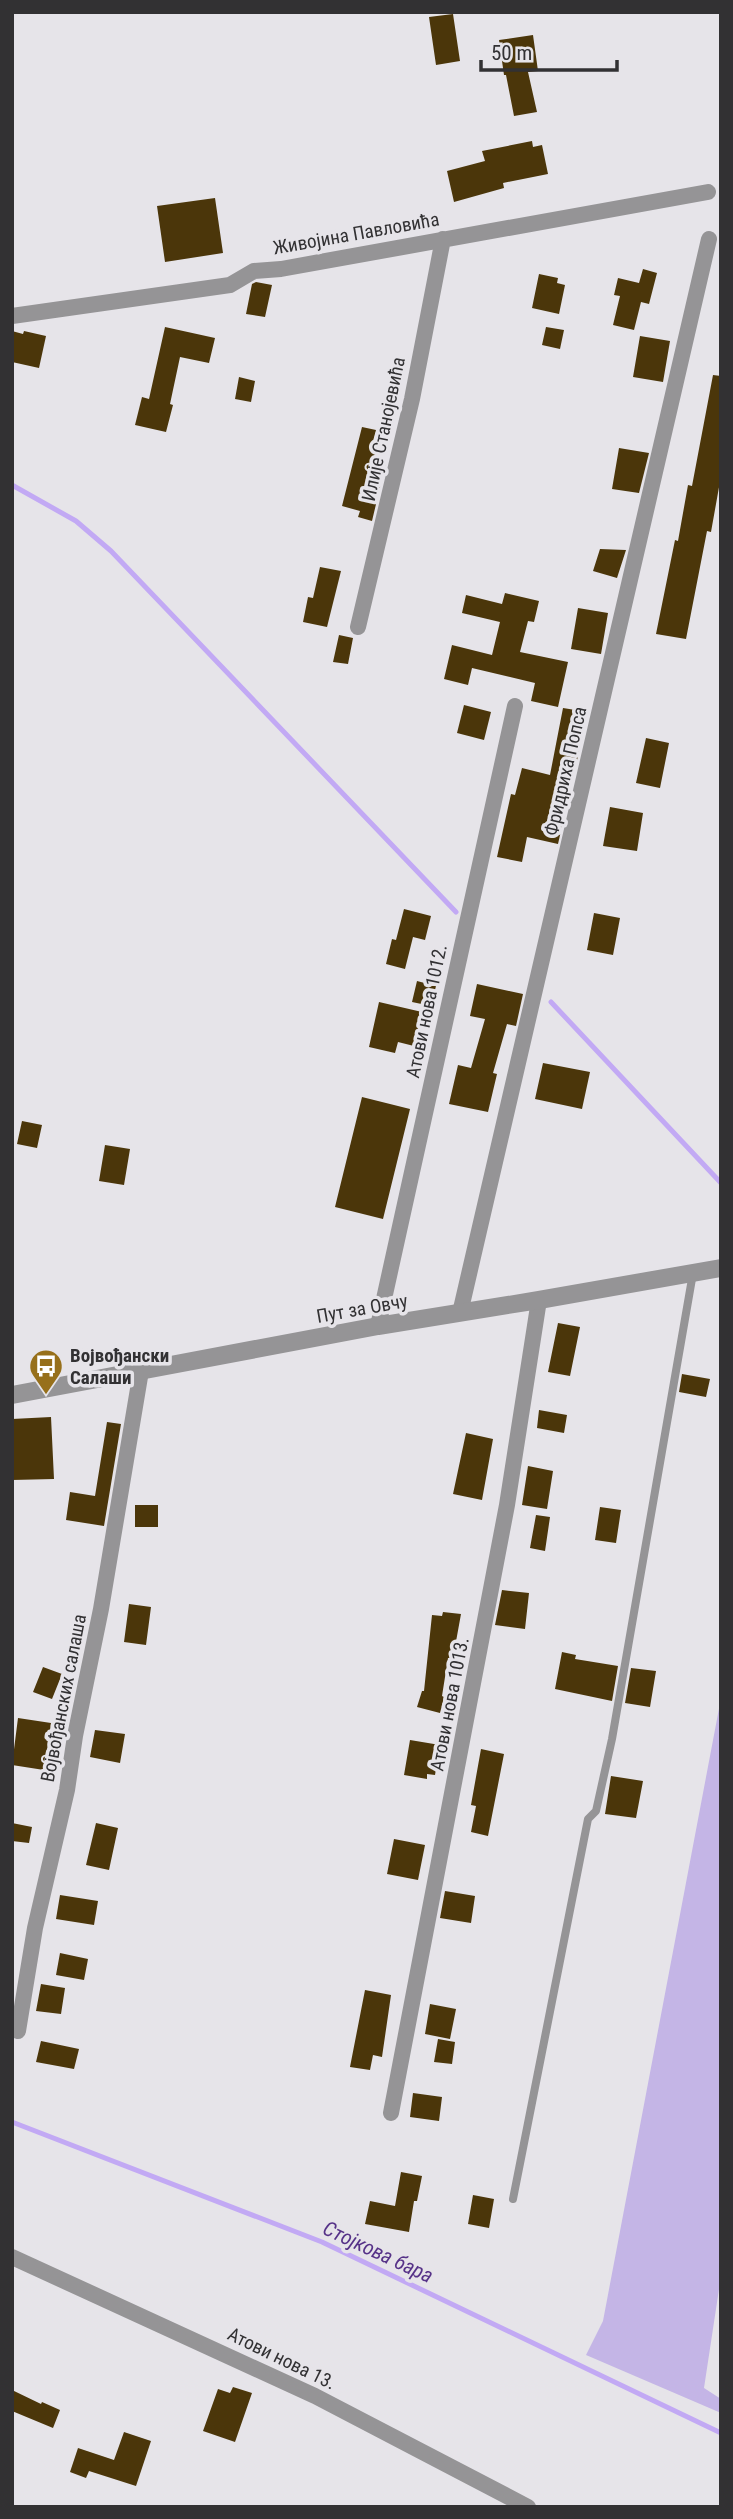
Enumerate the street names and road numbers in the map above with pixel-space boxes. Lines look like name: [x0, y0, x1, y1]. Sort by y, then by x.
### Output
street label: Живојина Павловића: [271, 208, 441, 259]
street label: Илије Станојевића: [357, 355, 410, 503]
street label: Фридриха Попса: [539, 704, 592, 838]
street label: Атови нова 1012.: [401, 942, 452, 1080]
street label: Пут за Овчу: [315, 1289, 410, 1328]
street label: Војвођанских салаша: [36, 1612, 91, 1784]
street label: Атови нова 1013.: [425, 1635, 474, 1773]
street label: Атови нова 13.: [224, 2322, 340, 2394]

